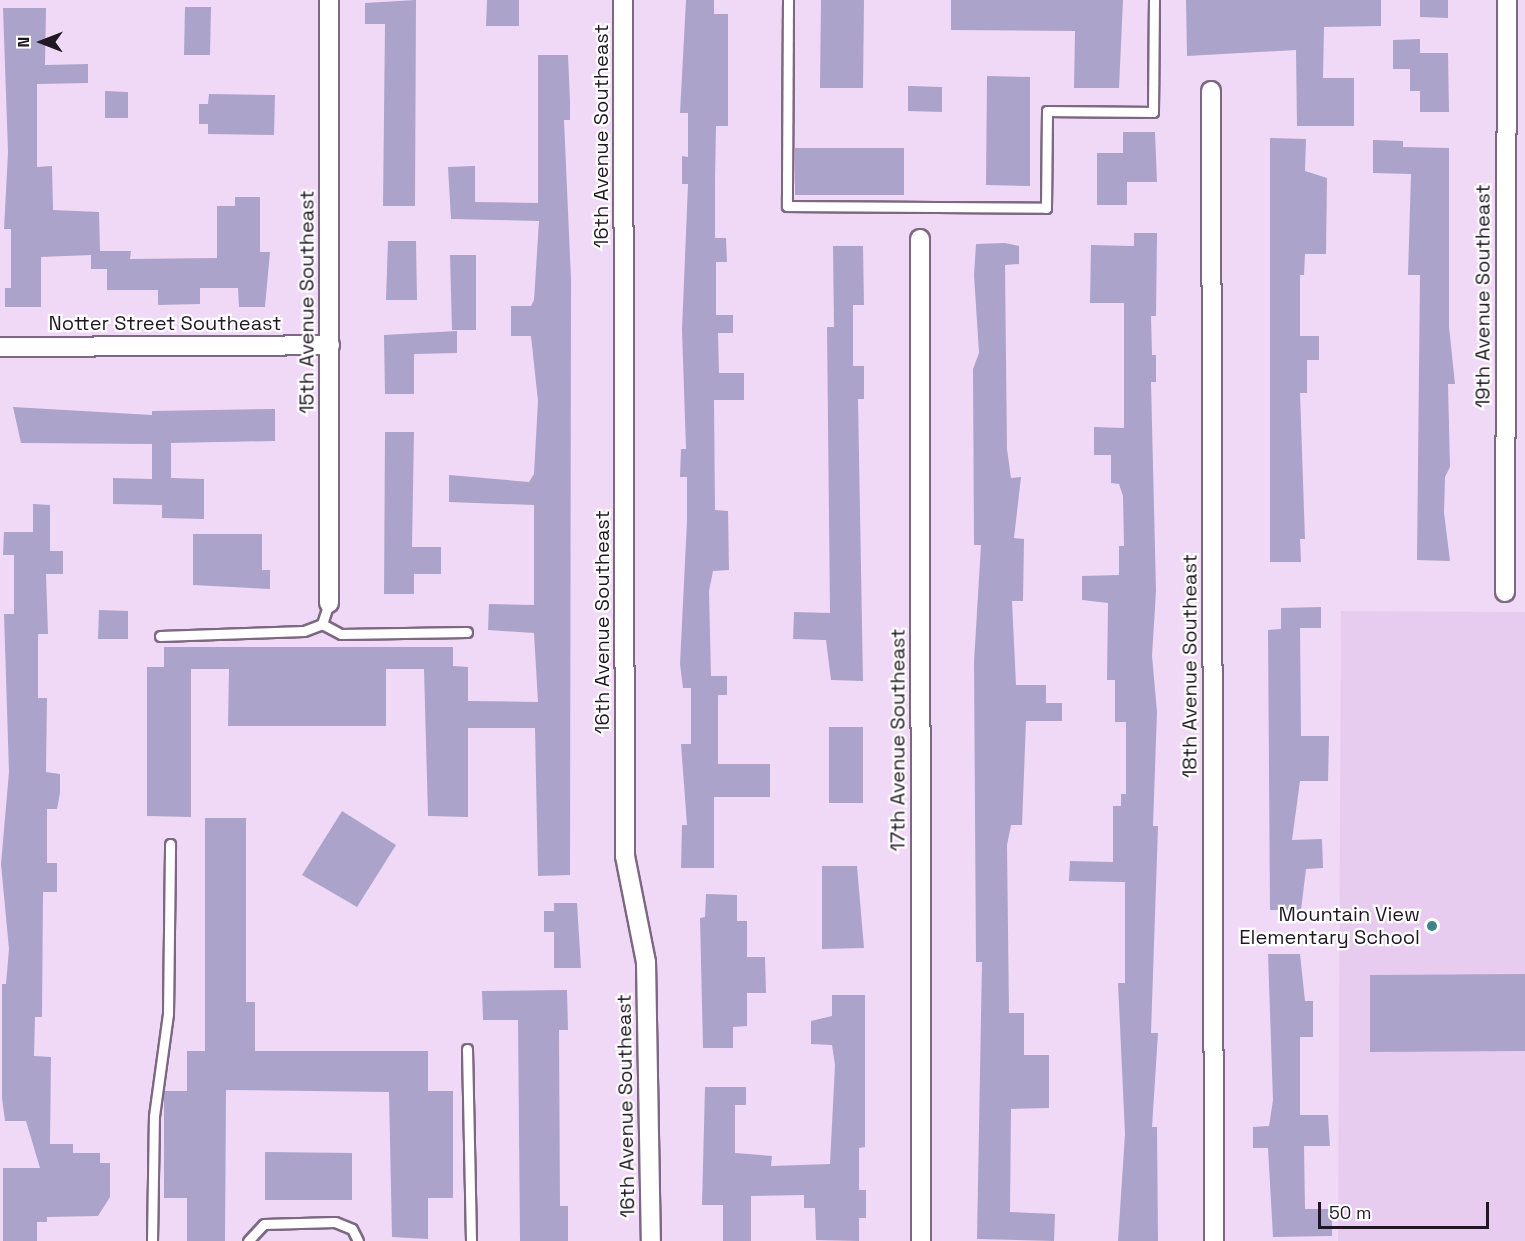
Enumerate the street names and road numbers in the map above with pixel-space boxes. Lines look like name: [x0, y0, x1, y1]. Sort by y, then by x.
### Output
street label: 16th Avenue Southeast: [589, 24, 613, 248]
street label: 19th Avenue Southeast: [1471, 184, 1495, 408]
street label: 15th Avenue Southeast: [295, 190, 319, 414]
street label: Notter Street Southeast: [48, 311, 282, 335]
street label: 16th Avenue Southeast: [590, 510, 614, 734]
street label: 18th Avenue Southeast: [1178, 554, 1202, 778]
street label: 17th Avenue Southeast: [886, 628, 910, 852]
street label: 16th Avenue Southeast: [612, 994, 640, 1218]

